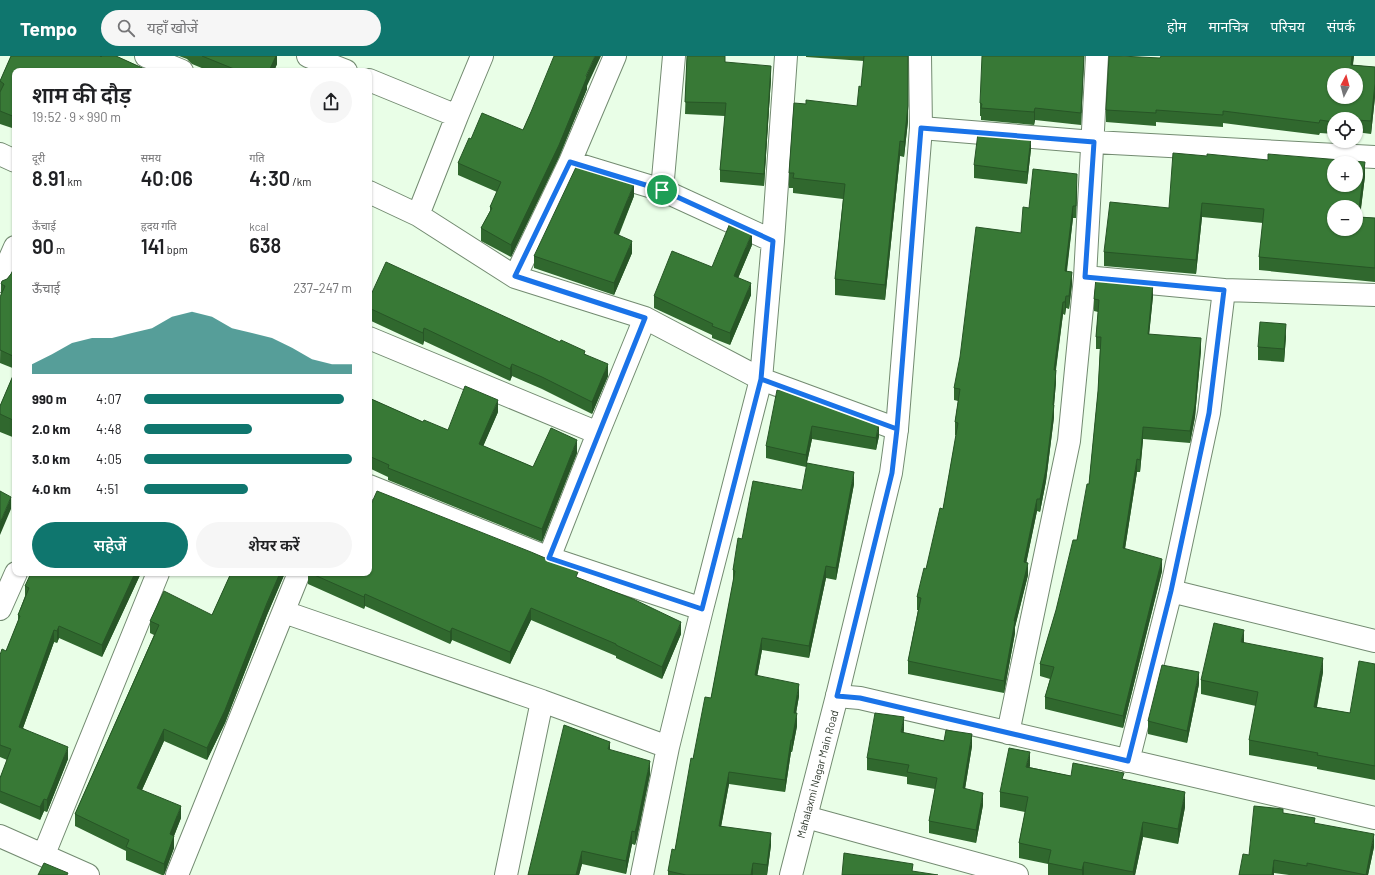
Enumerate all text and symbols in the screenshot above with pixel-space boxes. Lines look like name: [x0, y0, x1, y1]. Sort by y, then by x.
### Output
search box: [101, 10, 381, 46]
text: Tempo: [20, 17, 77, 40]
icon: search: [115, 17, 137, 39]
text: यहाँ खोजें: [147, 18, 198, 36]
text: होम: [1167, 18, 1186, 35]
text: मानचित्र: [1208, 18, 1249, 35]
text: परिचय: [1271, 18, 1305, 35]
text: संपर्क: [1327, 18, 1355, 35]
north arrow: [1327, 68, 1363, 104]
map controls: [1327, 68, 1363, 236]
text: शाम की दौड़: [32, 81, 131, 107]
button: share: [310, 81, 352, 123]
text: 19:52 · 9 × 990 m: [32, 109, 121, 125]
button: locate: [1327, 112, 1363, 148]
text: दूरी: [32, 151, 45, 164]
text: समय: [141, 151, 161, 164]
text: गति: [249, 151, 265, 164]
button: +: [1327, 156, 1363, 192]
text: 8.91: [32, 166, 65, 190]
text: 40:06: [141, 166, 193, 190]
text: 4:30: [249, 166, 290, 190]
pin: [645, 173, 679, 207]
text: km: [65, 175, 82, 188]
text: /km: [290, 175, 311, 188]
icon: arrive: [651, 179, 673, 201]
button: −: [1327, 200, 1363, 236]
text: ऊँचाई: [32, 219, 56, 232]
text: हृदय गति: [141, 219, 176, 232]
text: kcal: [249, 220, 269, 233]
text: 638: [249, 233, 281, 257]
text: 90: [32, 234, 54, 258]
text: 141: [141, 234, 165, 258]
text: m: [54, 243, 65, 256]
text: bpm: [165, 243, 188, 256]
text: ऊँचाई: [32, 280, 60, 296]
text: 237–247 m: [293, 280, 352, 296]
text: 990 m: [32, 391, 67, 407]
text: 4:07: [96, 391, 121, 407]
text: 2.0 km: [32, 421, 70, 437]
text: 4:48: [96, 421, 122, 437]
text: 3.0 km: [32, 451, 70, 467]
text: 4:05: [96, 451, 122, 467]
text: 4.0 km: [32, 481, 71, 497]
text: 4:51: [96, 481, 118, 497]
button: सहेजें: [32, 522, 188, 568]
button: शेयर करें: [196, 522, 352, 568]
street label: Mahalaxmi Nagar Main Road: [794, 709, 840, 839]

